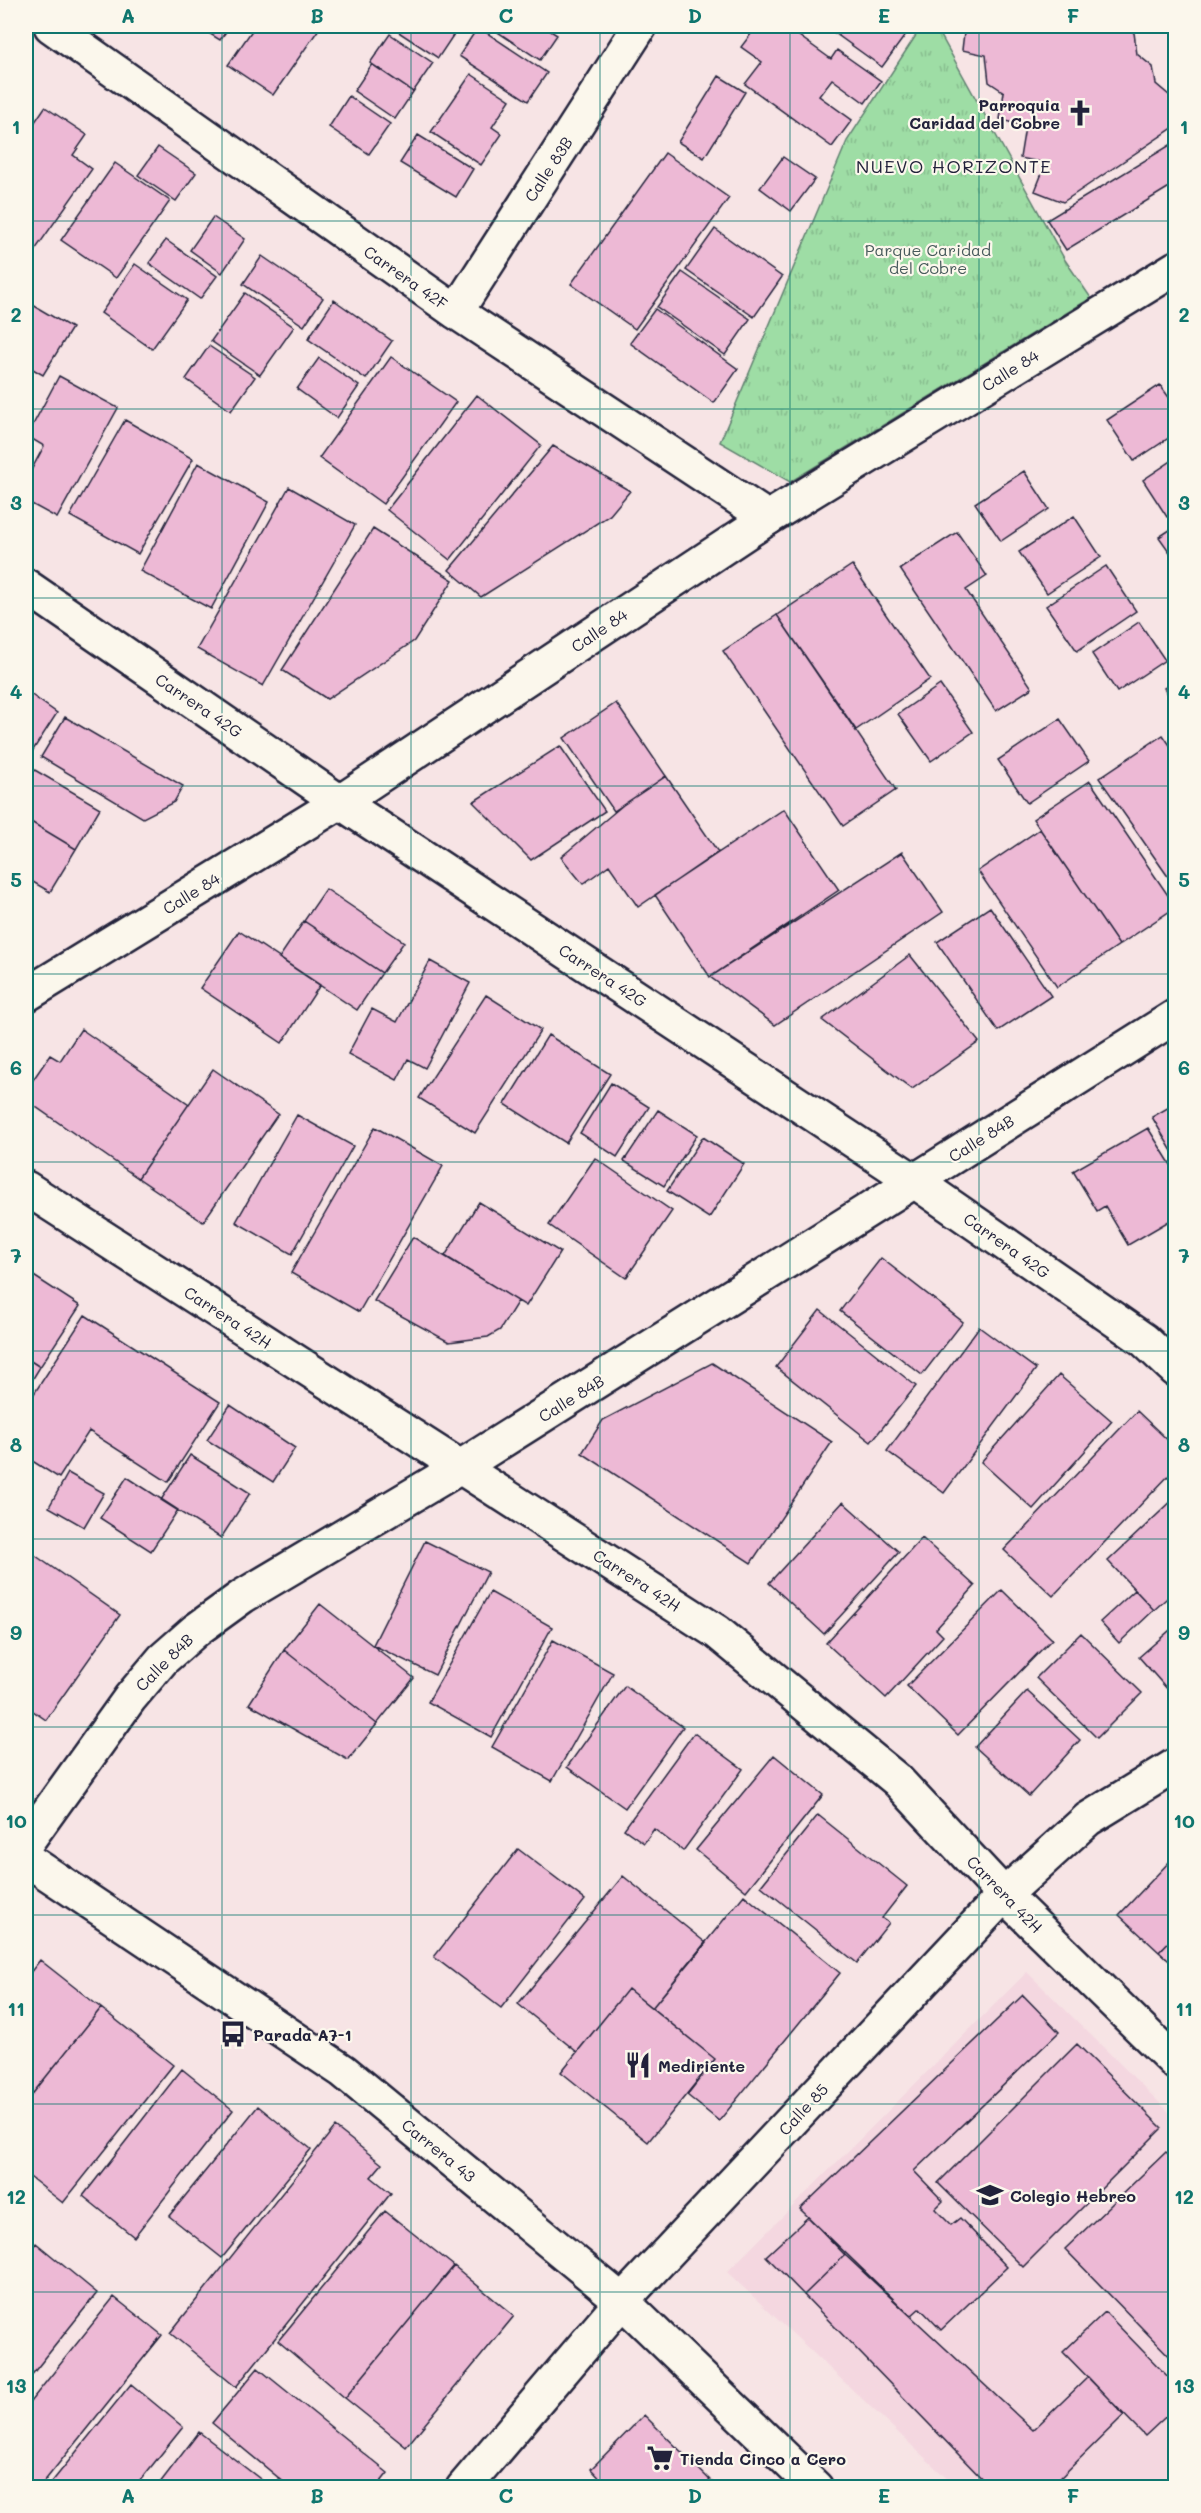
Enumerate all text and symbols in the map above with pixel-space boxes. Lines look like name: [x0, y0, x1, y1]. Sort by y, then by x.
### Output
text: A: [121, 2, 135, 28]
text: B: [310, 2, 324, 28]
text: C: [499, 2, 514, 28]
text: D: [688, 2, 702, 28]
text: E: [878, 2, 890, 28]
text: F: [1067, 2, 1080, 28]
place label: Parroquia Caridad del Cobre: [909, 94, 1060, 133]
church icon: Parroquia Caridad del Cobre: [1065, 98, 1095, 128]
text: 1: [12, 113, 20, 139]
text: 1: [1180, 113, 1188, 139]
street label: Calle 83B: [519, 132, 577, 206]
district label: NUEVO HORIZONTE: [856, 154, 1052, 178]
park label: Parque Caridad del Cobre: [865, 239, 991, 278]
street label: Carrera 42F: [360, 240, 452, 314]
text: 2: [10, 301, 22, 327]
text: 2: [1178, 301, 1190, 327]
street label: Calle 84: [977, 344, 1043, 396]
text: 3: [10, 489, 22, 515]
text: 3: [1178, 489, 1190, 515]
street label: Calle 84: [567, 603, 632, 656]
street label: Carrera 42G: [151, 668, 247, 742]
text: 4: [10, 678, 23, 704]
text: 4: [1178, 678, 1191, 704]
text: 5: [10, 866, 22, 892]
text: 5: [1178, 866, 1190, 892]
street label: Calle 84: [158, 867, 224, 919]
street label: Carrera 42G: [555, 939, 651, 1011]
text: 6: [10, 1054, 22, 1080]
text: 6: [1178, 1054, 1190, 1080]
street label: Calle 84B: [944, 1110, 1018, 1166]
street label: Carrera 42G: [960, 1208, 1054, 1283]
text: 7: [10, 1242, 22, 1268]
text: 7: [1178, 1242, 1190, 1268]
street label: Carrera 42H: [180, 1281, 276, 1353]
street label: Calle 84B: [534, 1370, 608, 1426]
text: 8: [10, 1431, 22, 1457]
text: 8: [1178, 1431, 1190, 1457]
street label: Carrera 42H: [589, 1544, 685, 1616]
text: 9: [10, 1619, 22, 1645]
text: 9: [1178, 1619, 1190, 1645]
street label: Calle 84B: [131, 1629, 197, 1695]
text: 10: [5, 1807, 27, 1833]
text: 10: [1173, 1807, 1195, 1833]
street label: Carrera 42H: [963, 1851, 1047, 1937]
text: 11: [7, 1995, 25, 2021]
text: 11: [1175, 1995, 1193, 2021]
bus stop icon: Parada A7-1: [218, 2019, 248, 2049]
place label: Parada A7-1: [253, 2024, 352, 2045]
restaurant icon: Mediriente: [623, 2050, 653, 2080]
place label: Mediriente: [658, 2055, 745, 2076]
street label: Calle 85: [774, 2079, 832, 2139]
street label: Carrera 43: [398, 2114, 480, 2186]
school or university icon: Colegio Hebreo: [975, 2180, 1005, 2210]
text: 12: [6, 2183, 26, 2209]
text: 12: [1174, 2183, 1194, 2209]
place label: Colegio Hebreo: [1010, 2185, 1136, 2206]
text: 13: [6, 2372, 26, 2398]
text: 13: [1174, 2372, 1194, 2398]
supermarket icon: Tienda Cinco a Cero: [645, 2443, 675, 2473]
place label: Tienda Cinco a Cero: [680, 2448, 846, 2469]
text: A: [121, 2482, 135, 2508]
text: B: [310, 2482, 324, 2508]
text: C: [499, 2482, 514, 2508]
text: D: [688, 2482, 702, 2508]
text: E: [878, 2482, 890, 2508]
text: F: [1067, 2482, 1080, 2508]

